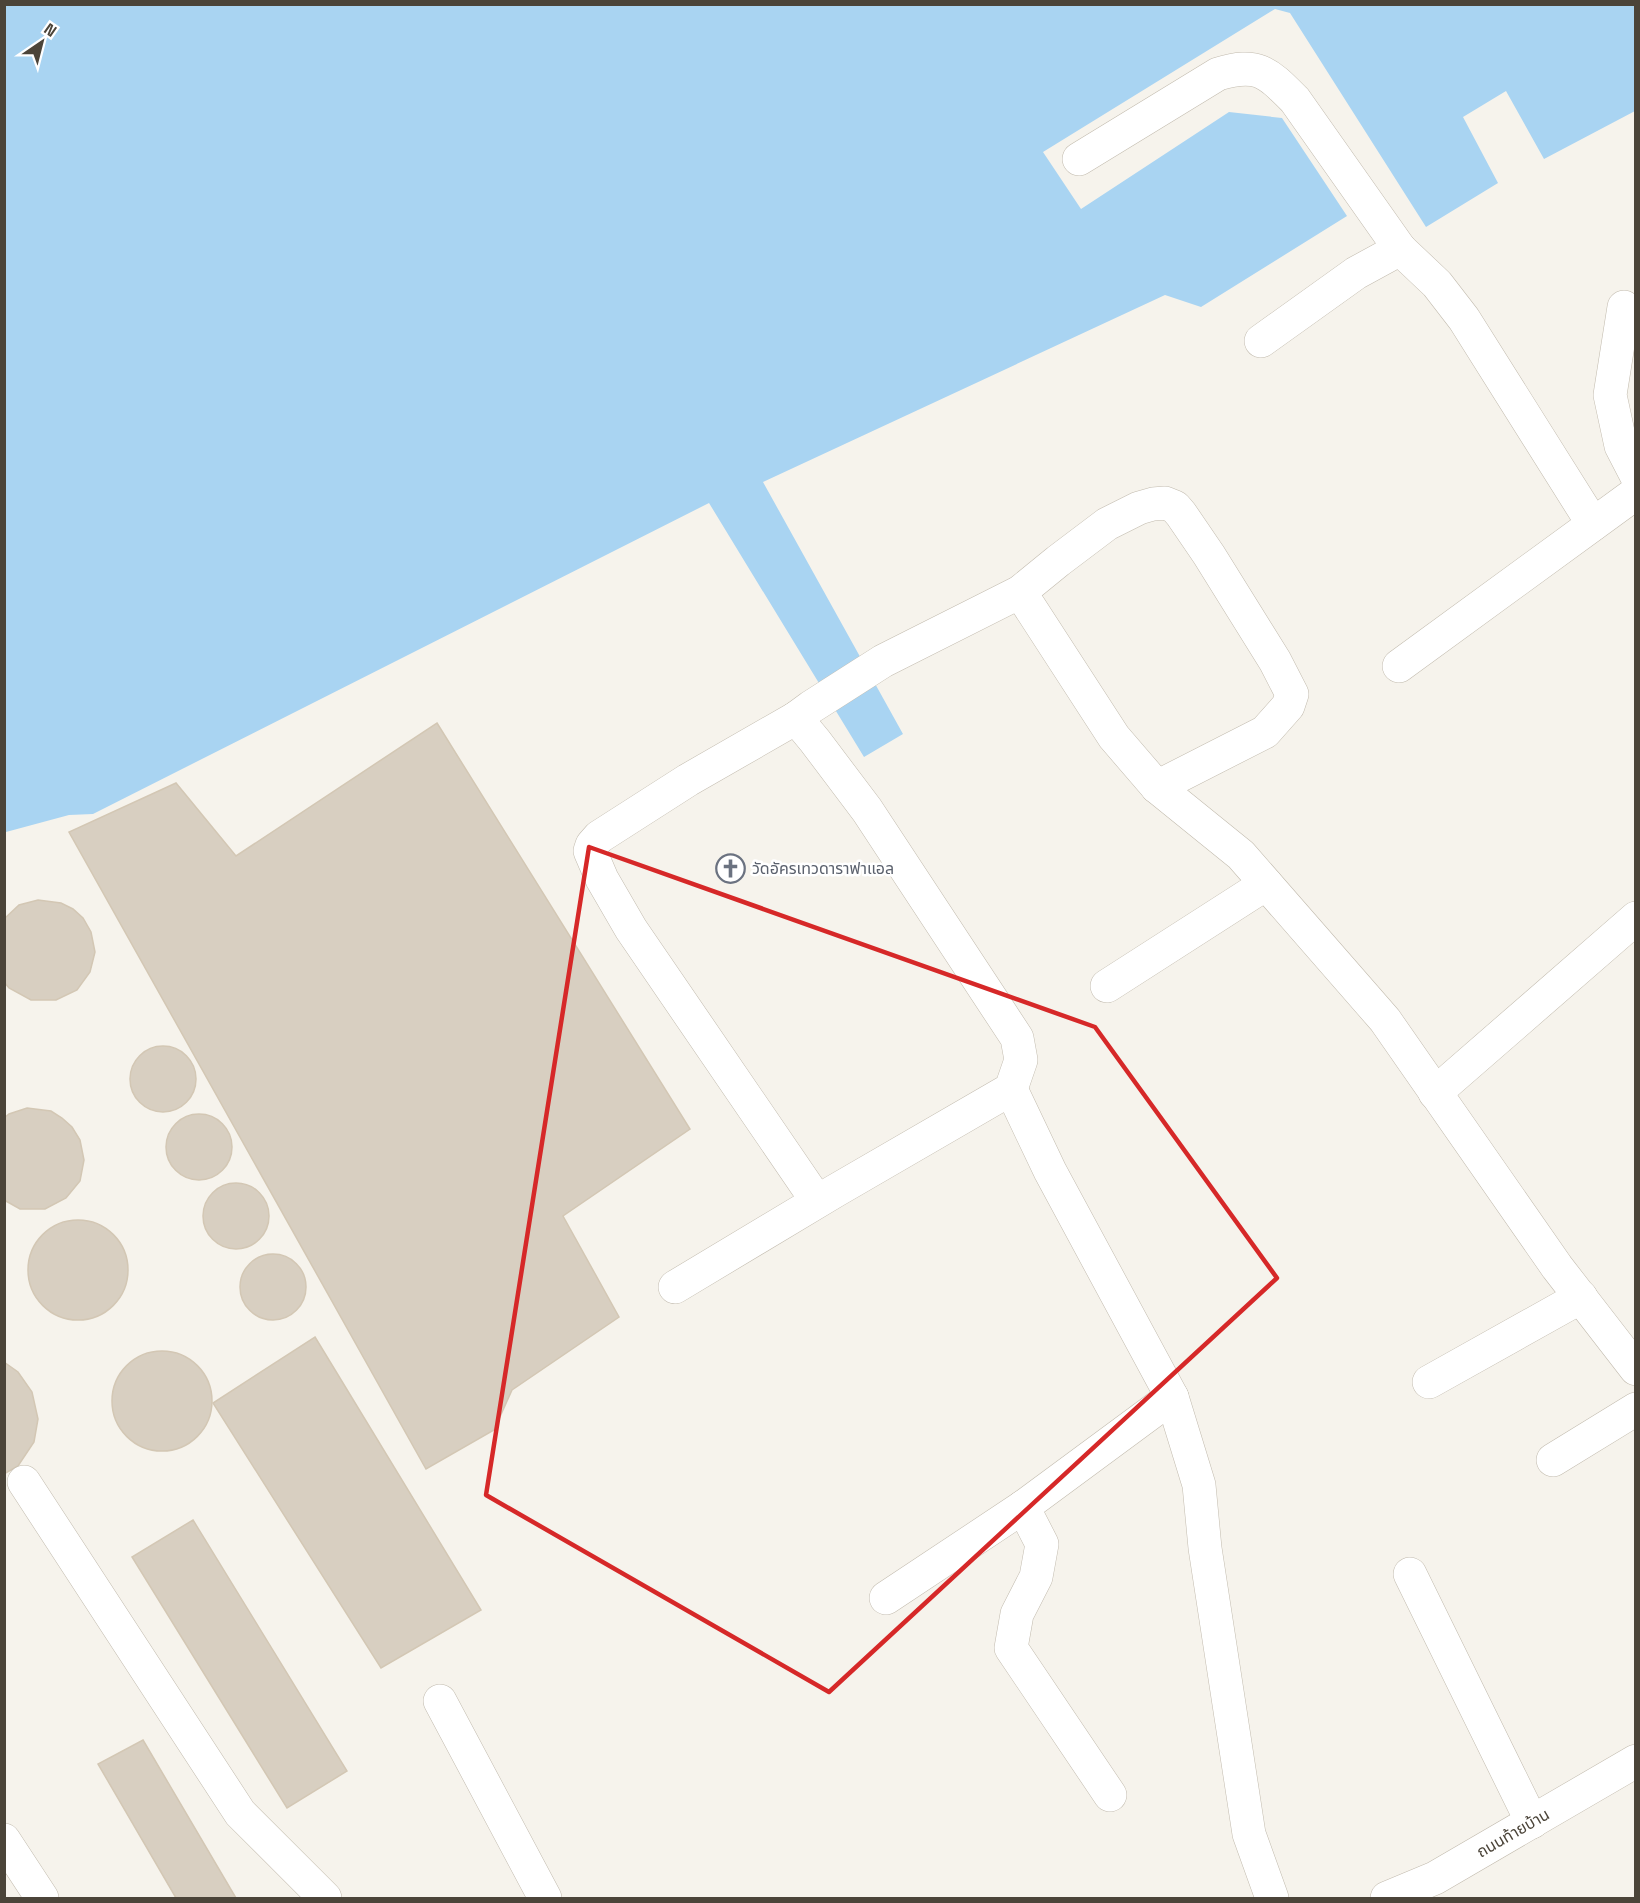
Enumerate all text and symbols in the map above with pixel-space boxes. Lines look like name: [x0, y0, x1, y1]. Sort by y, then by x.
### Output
north arrow: [12, 12, 72, 72]
text: N: [40, 18, 61, 42]
church icon: วัดอัครเทวดาราฟาแอล: [715, 852, 747, 884]
place label: วัดอัครเทวดาราฟาแอล: [752, 858, 894, 879]
street label: ถนนท้ายบ้าน: [1473, 1804, 1553, 1862]

